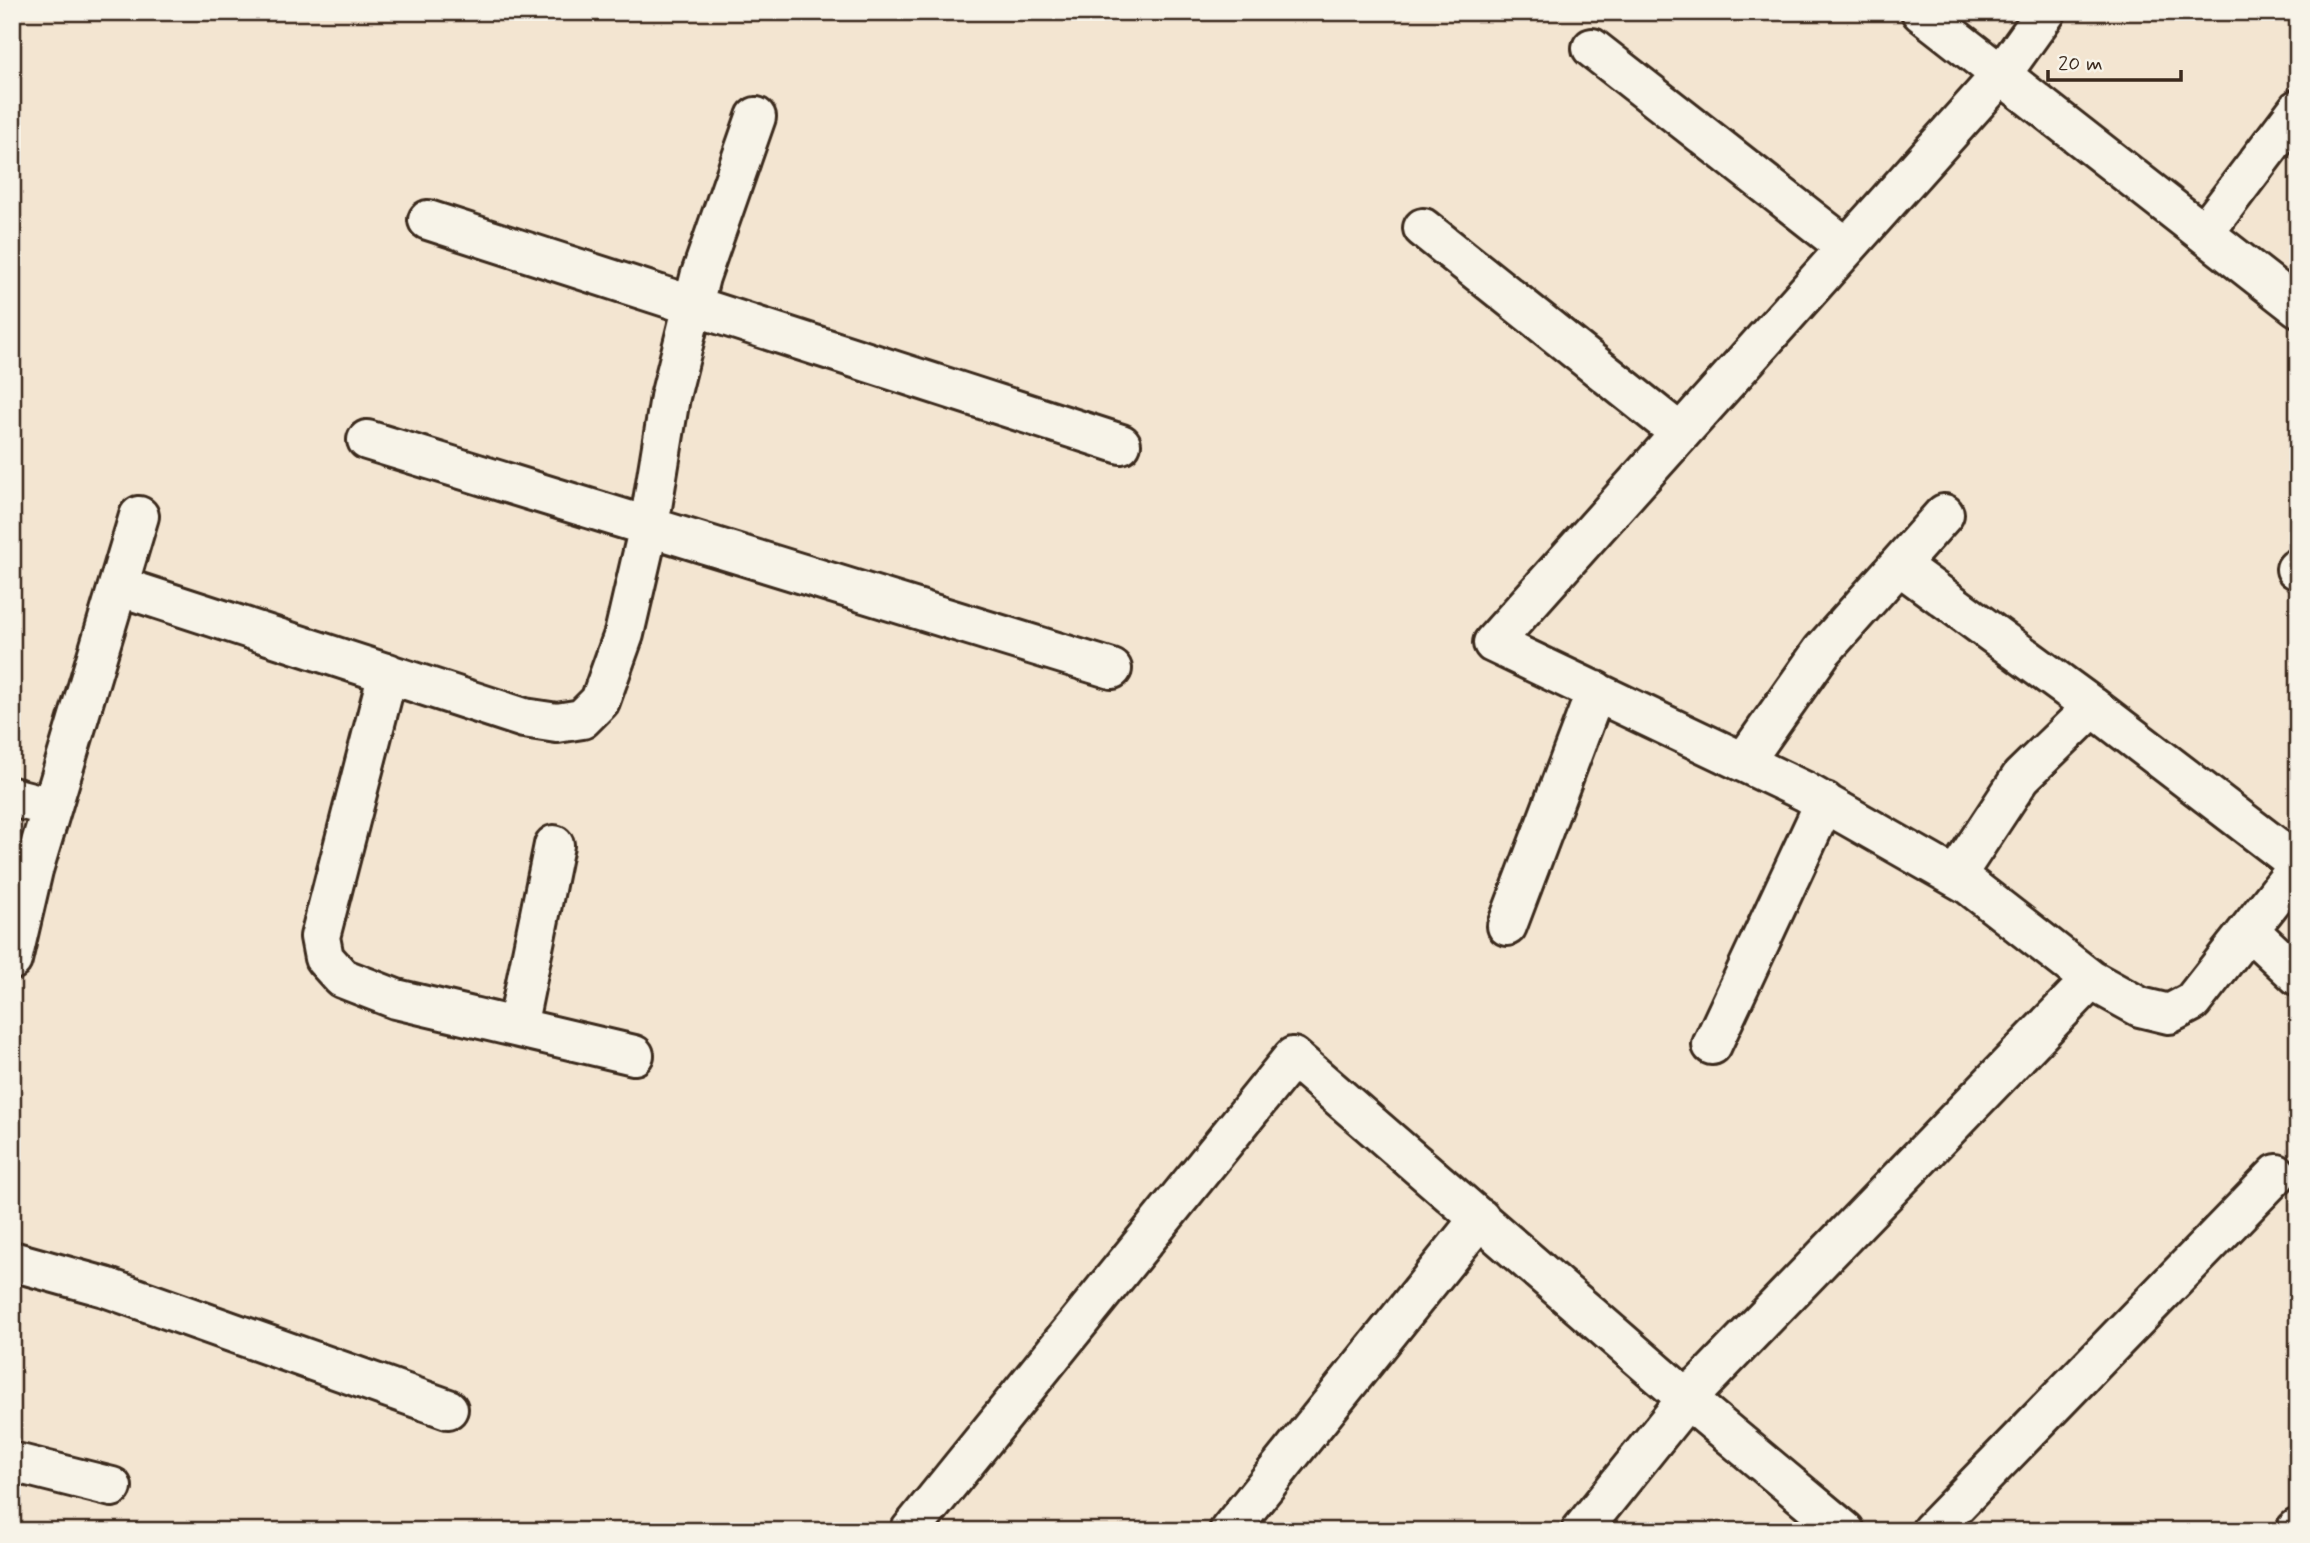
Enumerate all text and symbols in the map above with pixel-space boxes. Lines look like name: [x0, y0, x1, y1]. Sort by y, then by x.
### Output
scale bar: [2048, 38, 2180, 82]
text: 20 m: [2058, 50, 2103, 78]

